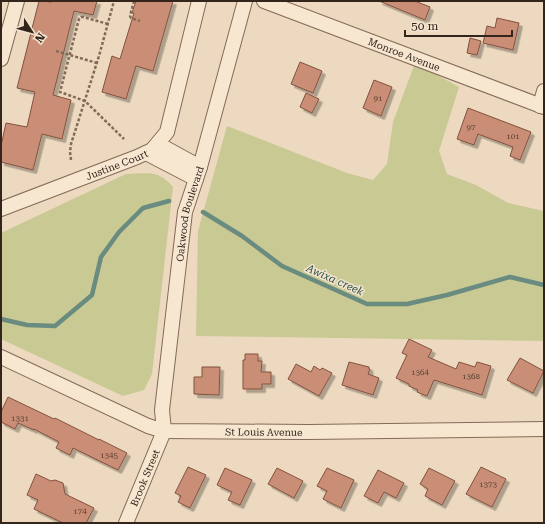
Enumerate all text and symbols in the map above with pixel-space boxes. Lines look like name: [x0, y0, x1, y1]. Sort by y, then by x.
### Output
north arrow: [12, 12, 52, 52]
scale bar: [405, 12, 512, 38]
text: 50 m: [411, 19, 438, 33]
text: N: [32, 30, 47, 45]
street label: Monroe Avenue: [367, 35, 442, 73]
house number: 91: [374, 94, 383, 103]
house number: 97: [467, 123, 476, 132]
house number: 101: [506, 132, 520, 141]
street label: Justine Court: [84, 147, 150, 182]
street label: Oakwood Boulevard: [174, 164, 206, 262]
water label: Awixa creek: [303, 261, 366, 298]
house number: 1364: [411, 368, 429, 377]
house number: 1368: [462, 372, 480, 381]
house number: 1331: [11, 414, 29, 423]
street label: St Louis Avenue: [225, 426, 303, 437]
street label: Brook Street: [128, 447, 161, 508]
house number: 1345: [100, 451, 118, 460]
house number: 1373: [479, 480, 497, 489]
house number: 174: [73, 507, 87, 516]

